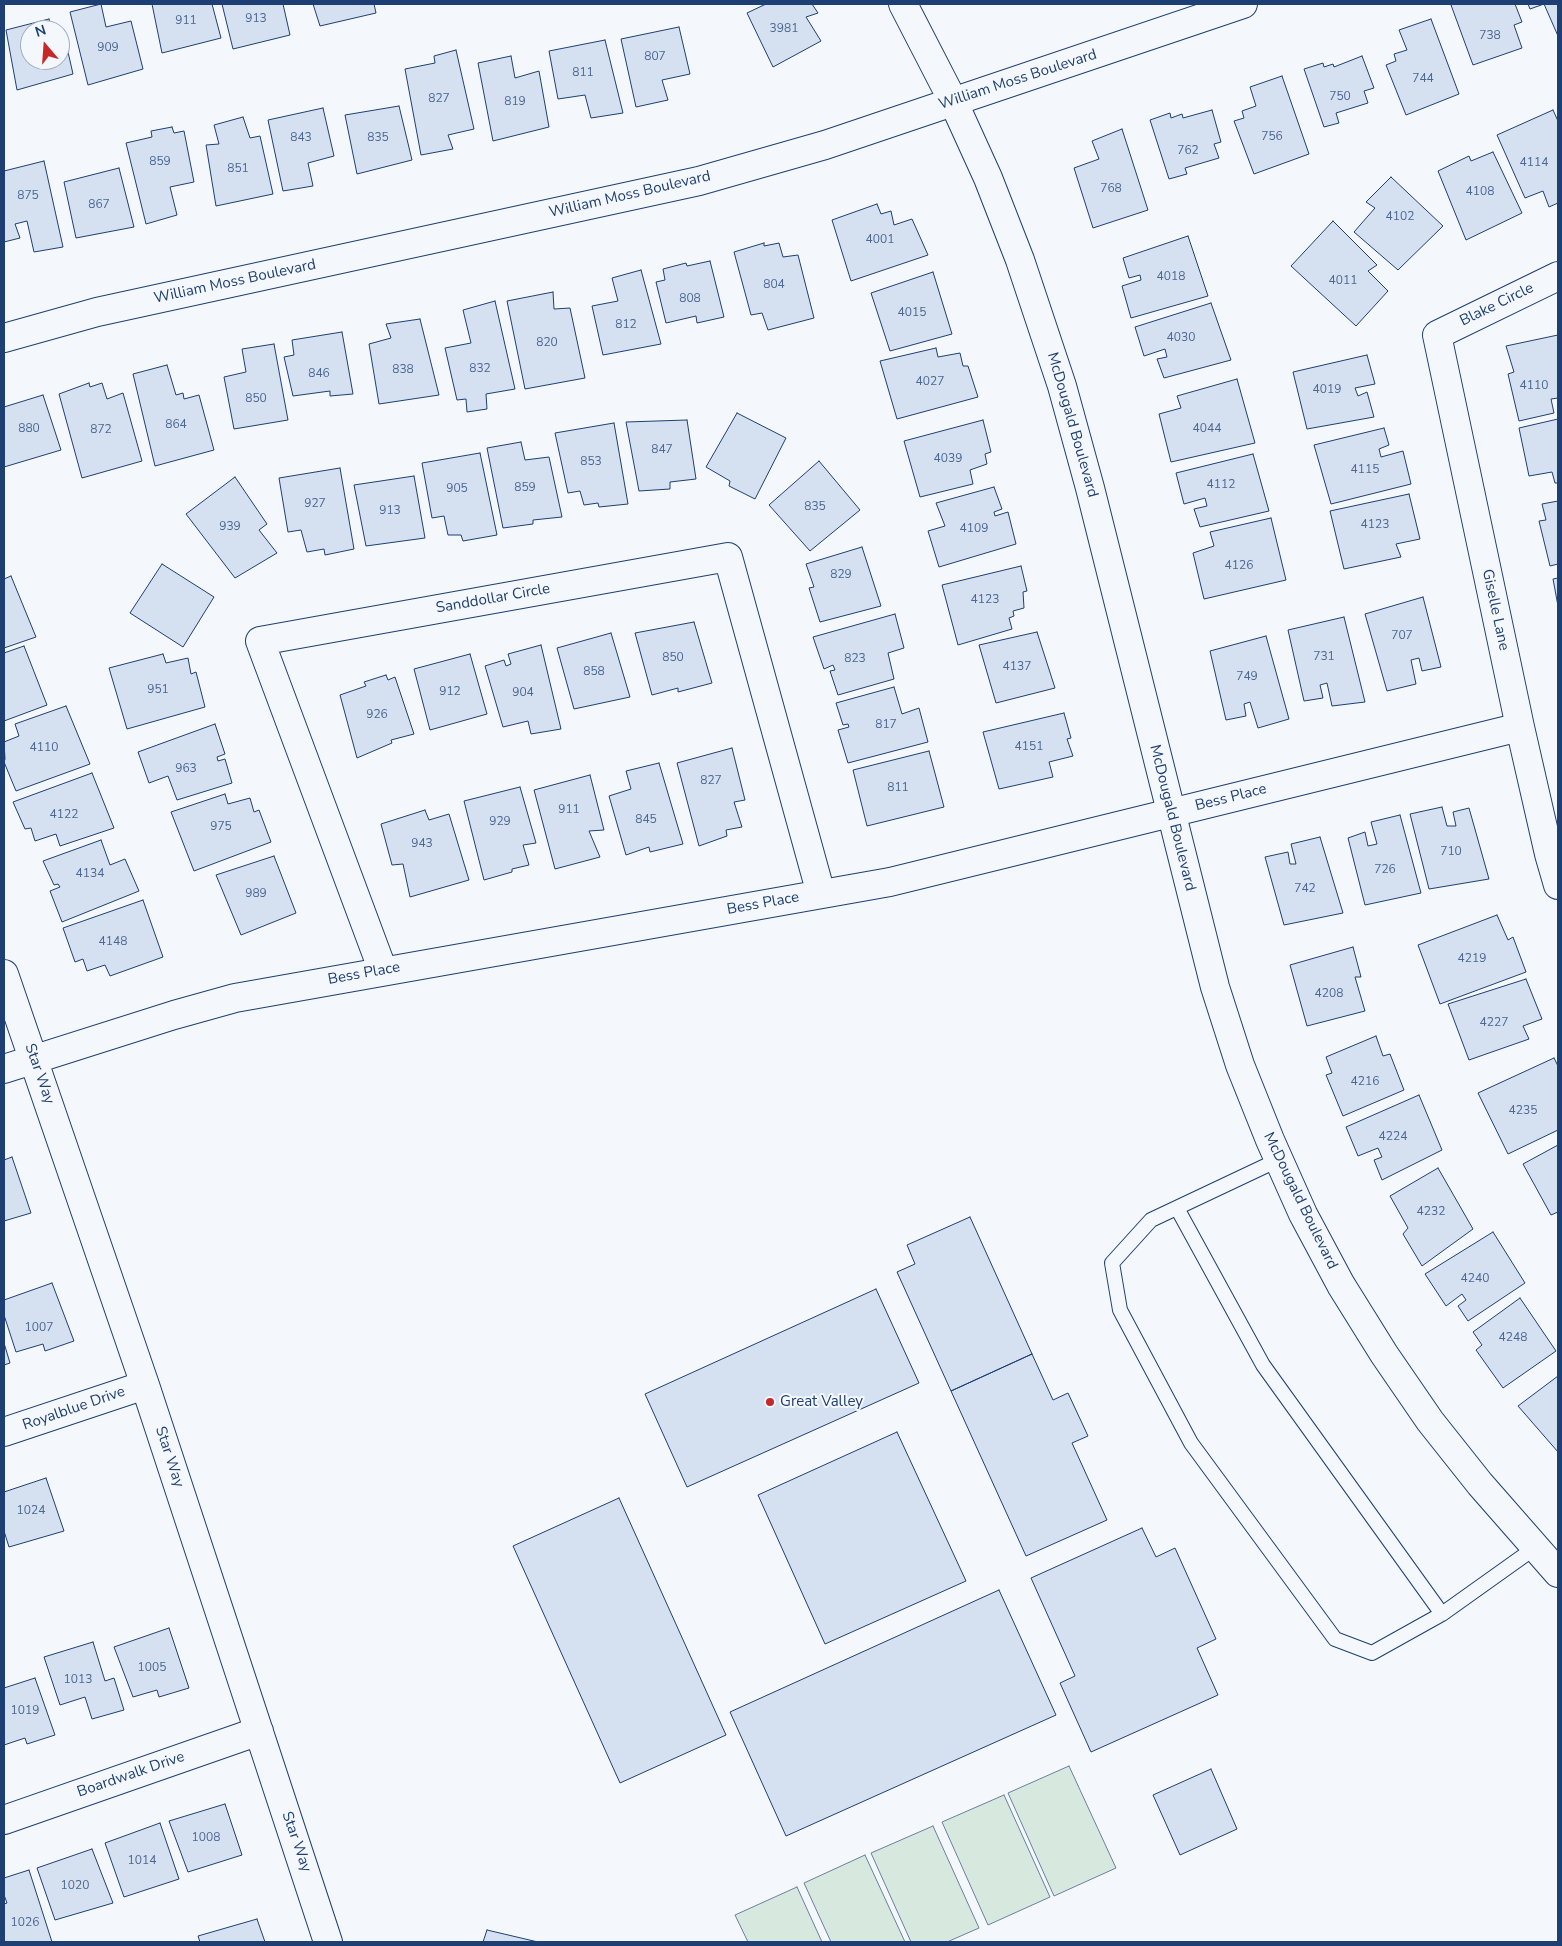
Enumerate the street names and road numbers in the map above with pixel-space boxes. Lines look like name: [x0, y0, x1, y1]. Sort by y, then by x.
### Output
street label: William Moss Boulevard: [937, 46, 1099, 114]
street label: William Moss Boulevard: [548, 168, 712, 222]
street label: William Moss Boulevard: [152, 256, 318, 308]
street label: Blake Circle: [1457, 279, 1537, 331]
street label: McDougald Boulevard: [1043, 350, 1101, 500]
street label: Giselle Lane: [1478, 568, 1512, 652]
street label: Sanddollar Circle: [434, 580, 552, 618]
street label: McDougald Boulevard: [1145, 743, 1199, 893]
street label: Bess Place: [1193, 780, 1269, 816]
street label: Bess Place: [725, 889, 801, 919]
street label: Bess Place: [326, 959, 402, 989]
street label: Star Way: [20, 1041, 58, 1107]
street label: McDougald Boulevard: [1259, 1130, 1341, 1272]
street label: Royalblue Drive: [20, 1383, 128, 1435]
street label: Star Way: [151, 1424, 187, 1490]
street label: Boardwalk Drive: [75, 1748, 187, 1802]
street label: Star Way: [277, 1809, 315, 1875]

